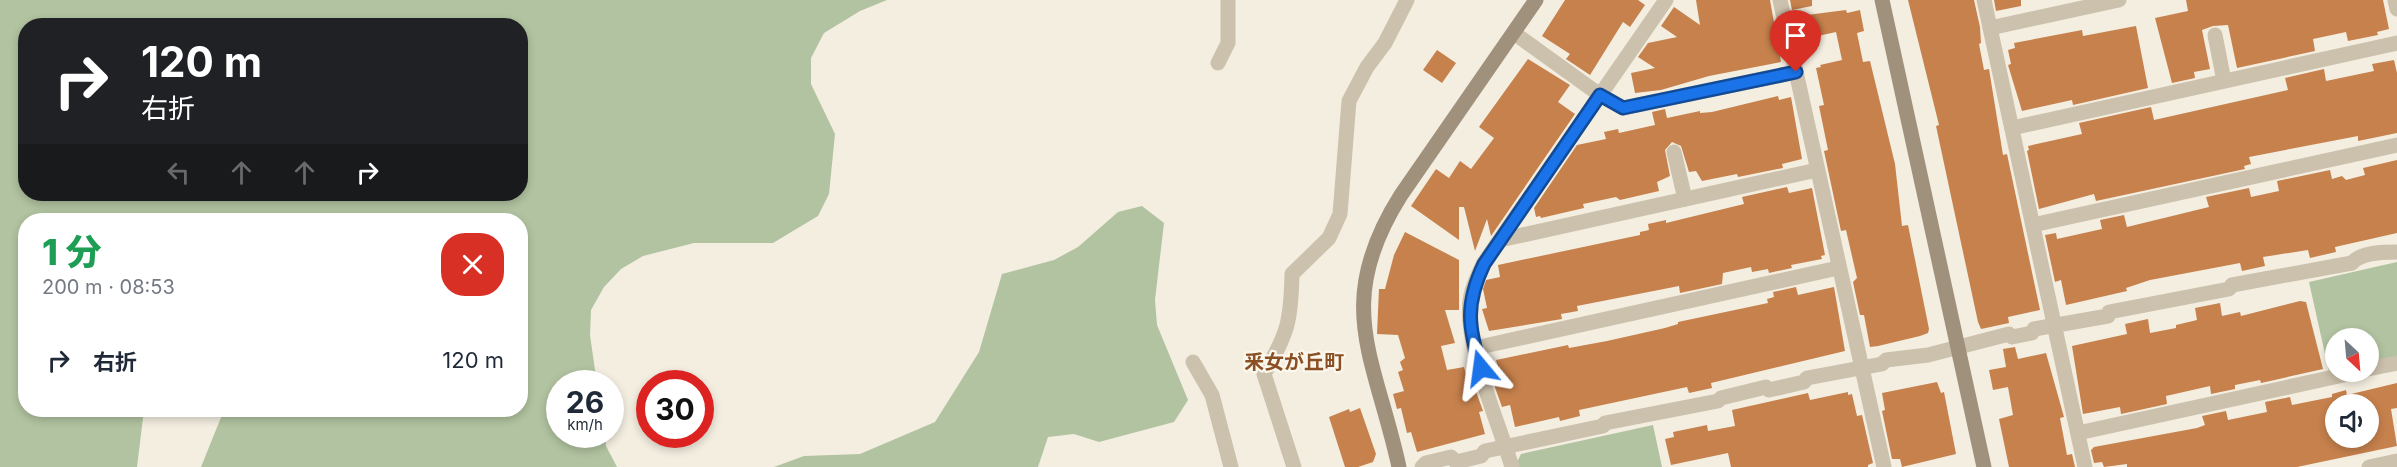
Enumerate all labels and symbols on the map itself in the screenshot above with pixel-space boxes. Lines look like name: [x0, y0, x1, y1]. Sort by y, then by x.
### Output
pin: [1770, 10, 1821, 72]
north arrow: [2325, 328, 2379, 382]
position arrow: [1449, 336, 1513, 400]
district label: 釆女が丘町: [1244, 350, 1344, 374]
speed limit sign: 30: [636, 370, 714, 448]

